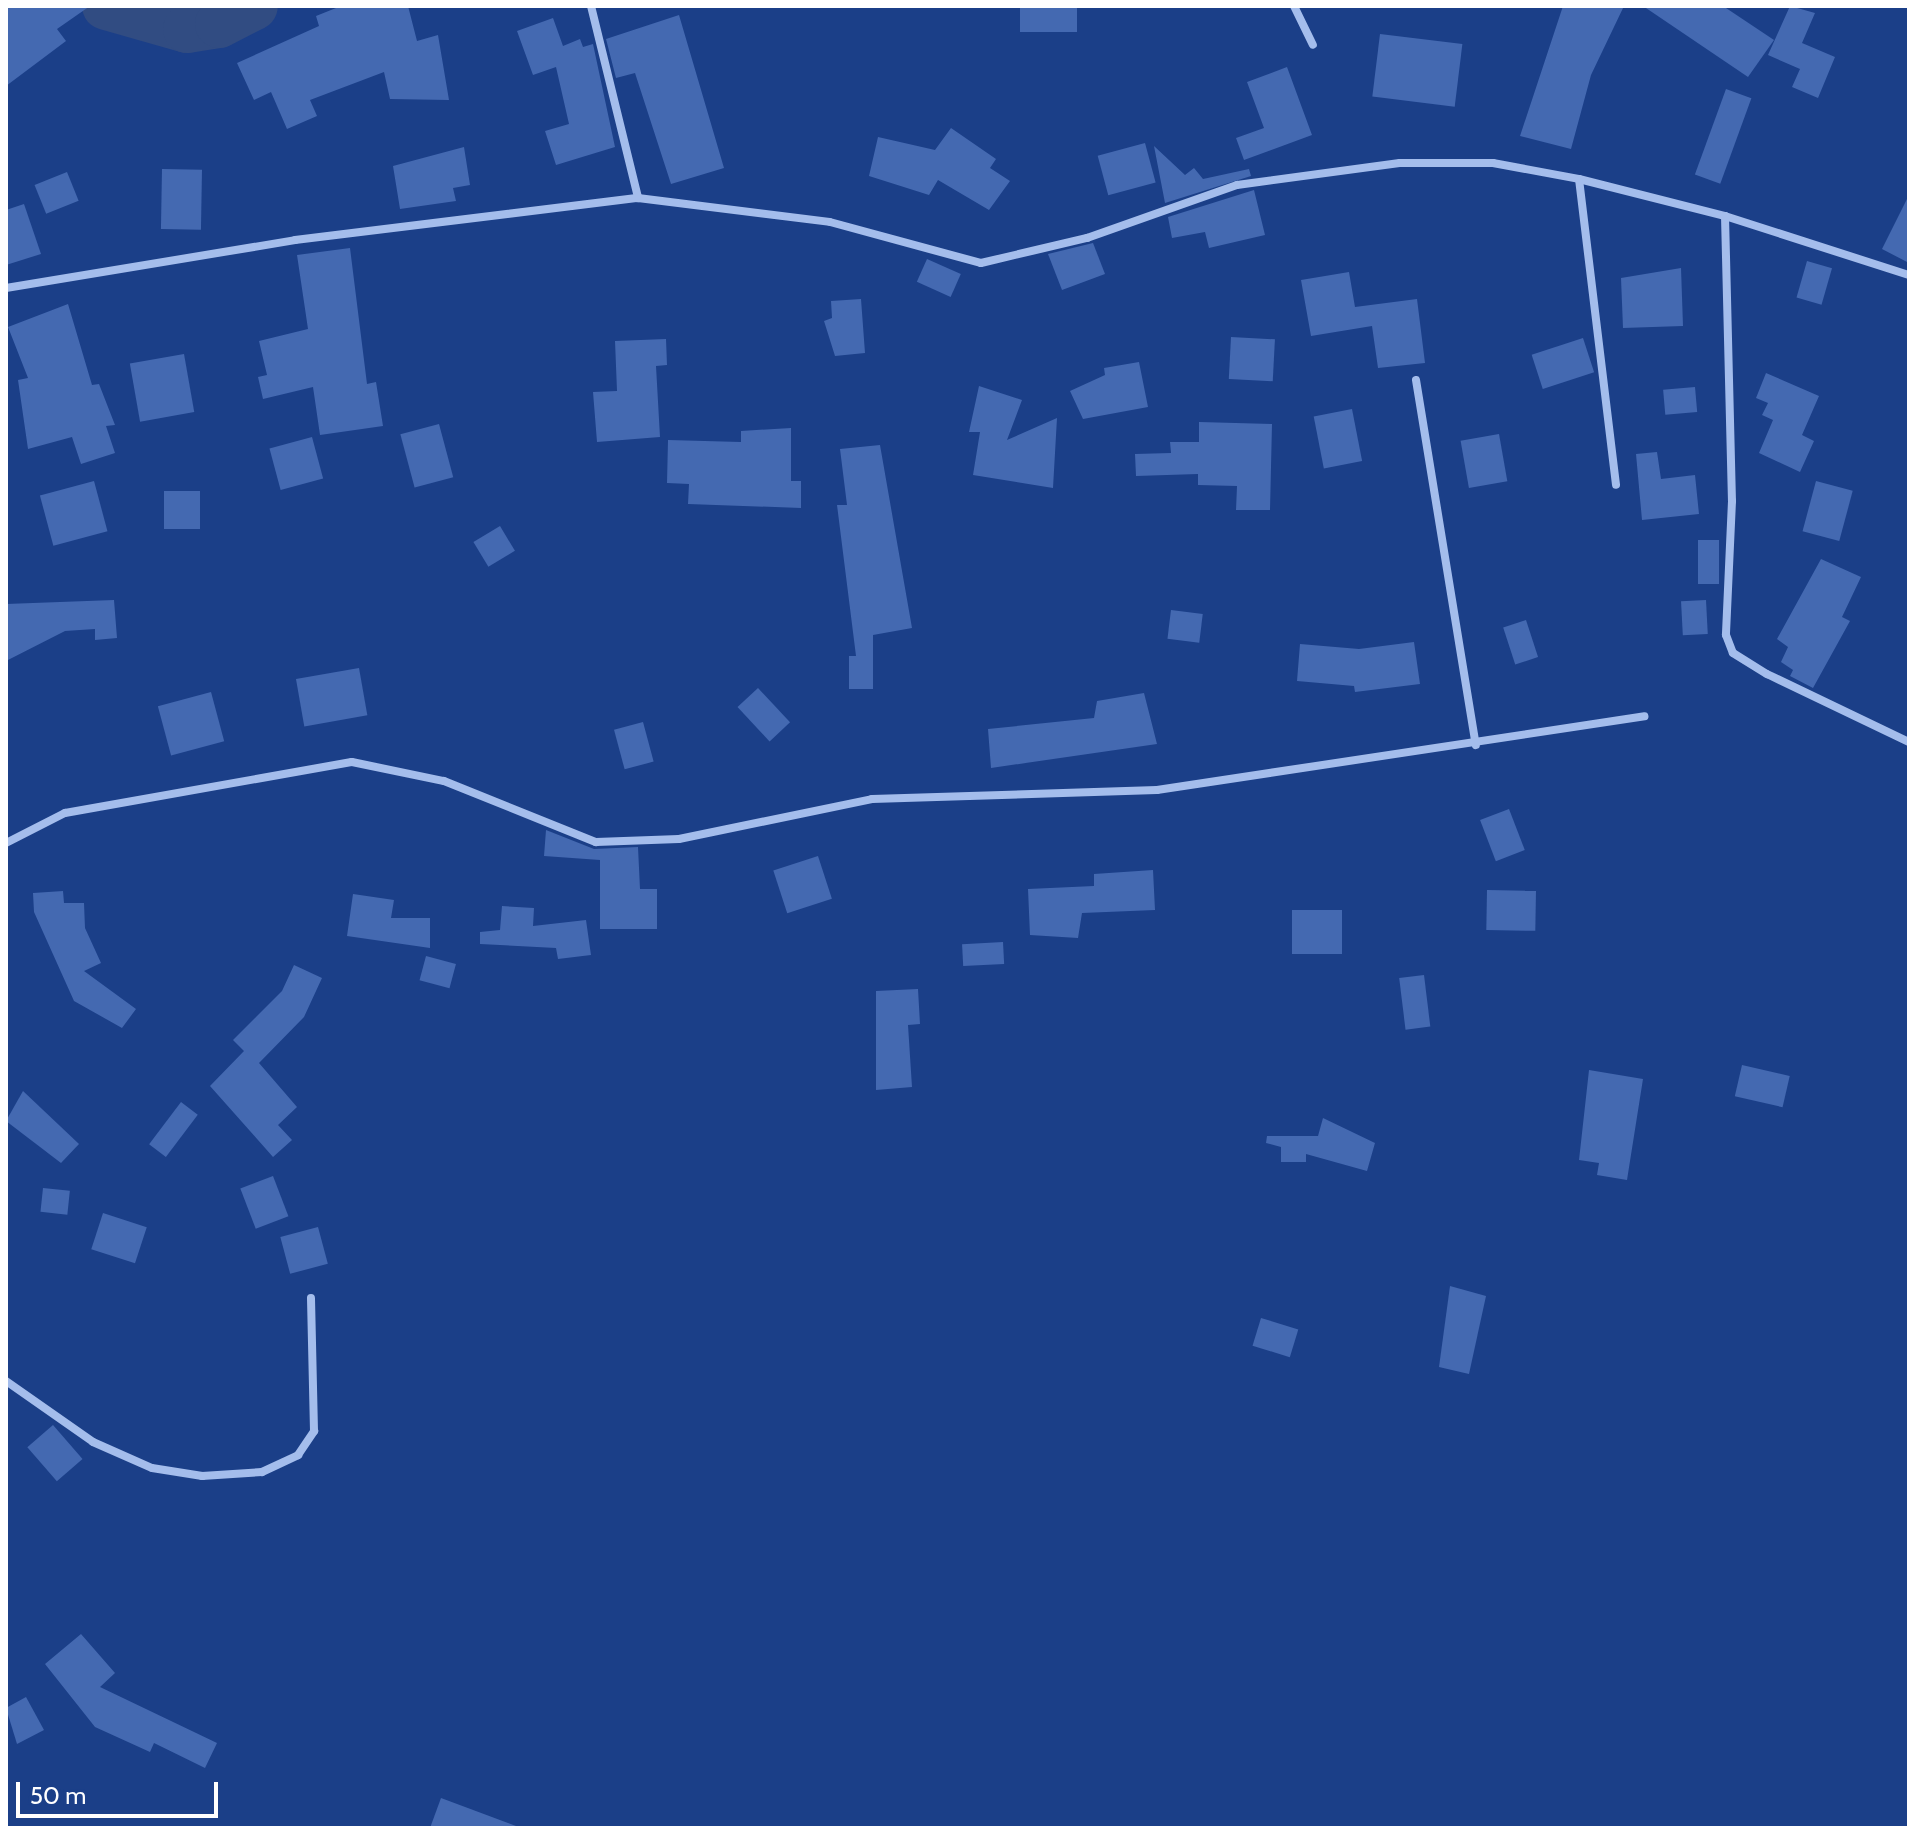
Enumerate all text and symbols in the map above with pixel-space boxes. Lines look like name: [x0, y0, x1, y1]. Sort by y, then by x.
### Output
scale bar: [20, 1766, 222, 1816]
text: 50 m: [30, 1781, 86, 1810]

